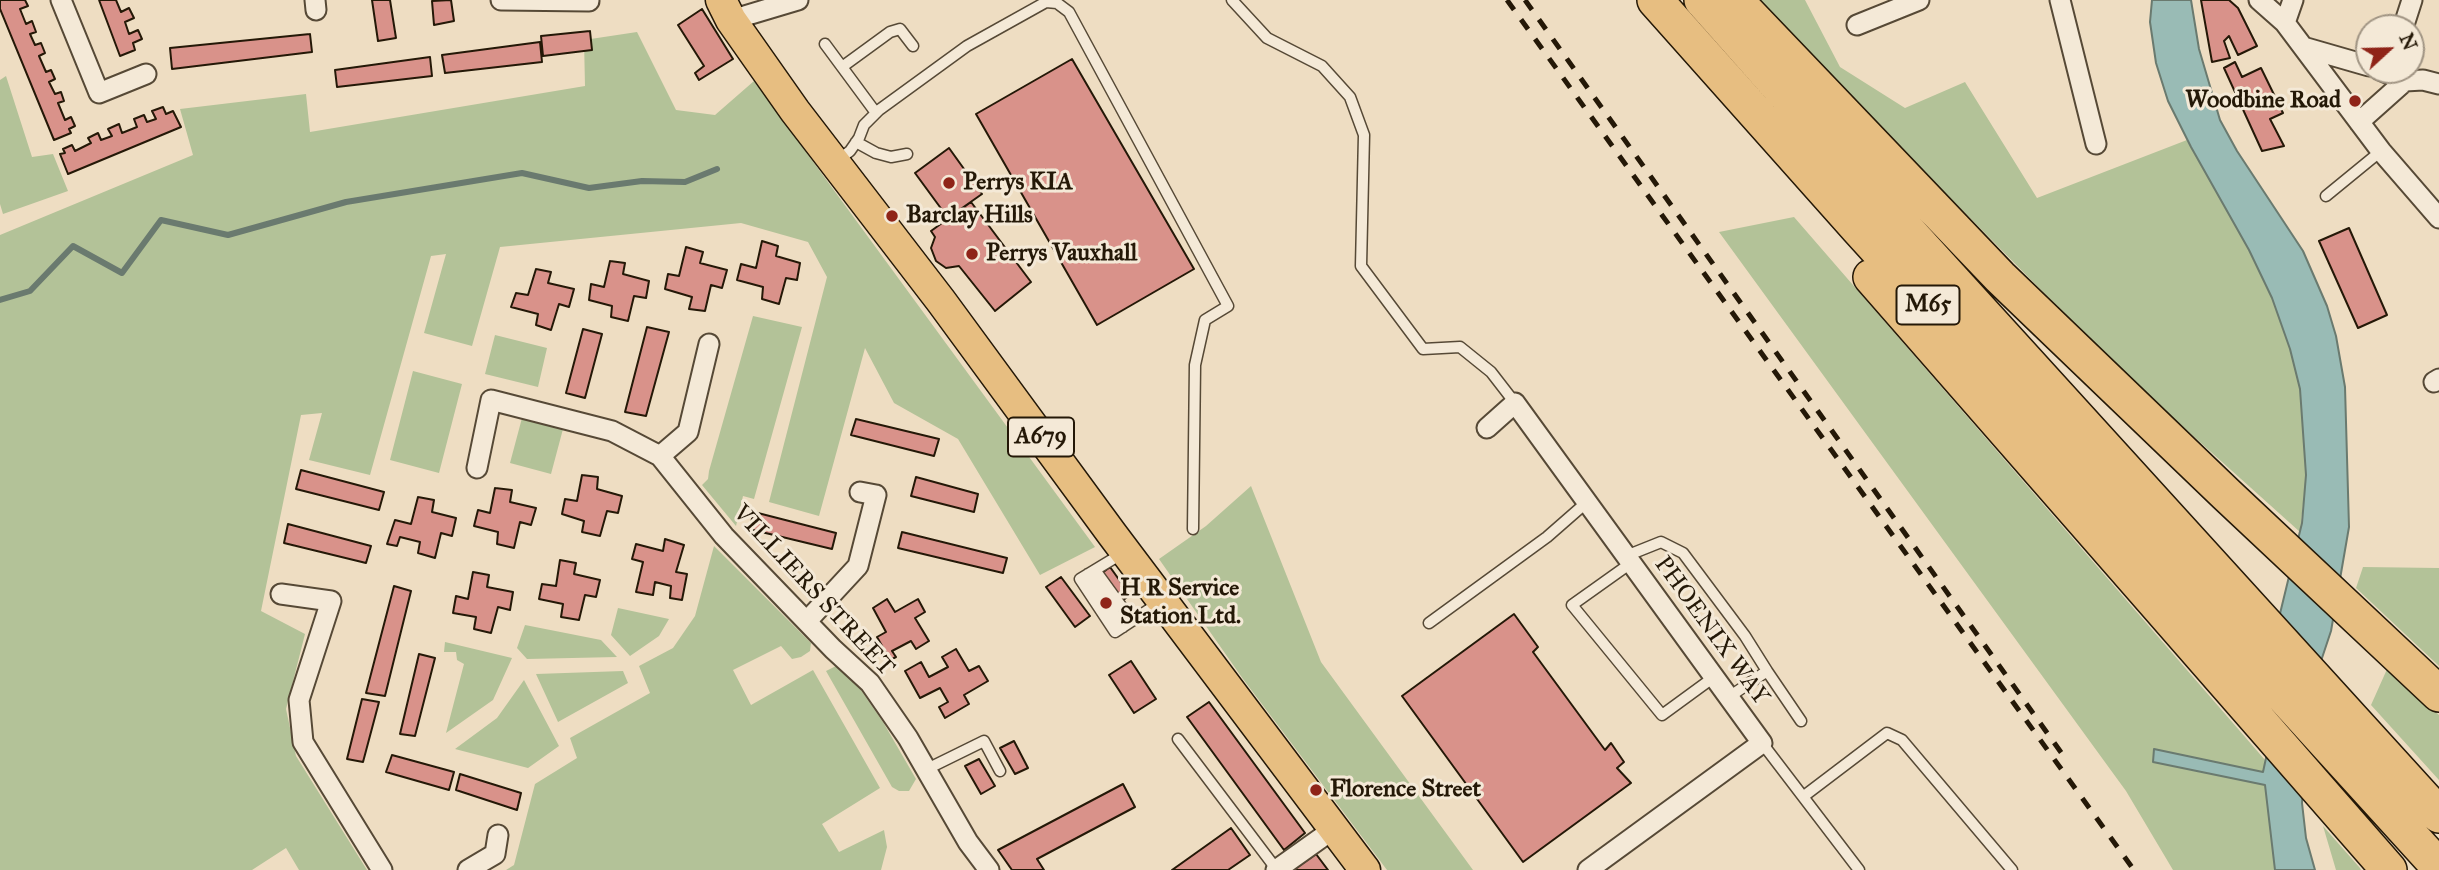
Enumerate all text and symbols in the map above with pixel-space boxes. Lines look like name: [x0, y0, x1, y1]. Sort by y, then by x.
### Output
north arrow: [2355, 14, 2425, 84]
text: N: [2394, 30, 2422, 53]
place label: Woodbine Road: [2185, 87, 2341, 115]
marker: Woodbine Road: [2347, 93, 2363, 109]
place label: Perrys KIA: [963, 169, 1073, 197]
marker: Perrys KIA: [941, 175, 957, 191]
place label: Barclay Hills: [906, 202, 1033, 230]
marker: Barclay Hills: [884, 208, 900, 224]
place label: Perrys Vauxhall: [986, 240, 1137, 268]
marker: Perrys Vauxhall: [964, 246, 980, 262]
road number: M65: [1896, 286, 1960, 324]
road number: A679: [1008, 418, 1074, 457]
street label: VILLIERS STREET: [726, 499, 900, 683]
street label: PHOENIX WAY: [1647, 551, 1775, 711]
place label: H R Service Station Ltd.: [1120, 575, 1241, 631]
marker: H R Service Station Ltd.: [1098, 595, 1114, 611]
place label: Florence Street: [1330, 776, 1481, 804]
marker: Florence Street: [1308, 782, 1324, 798]

